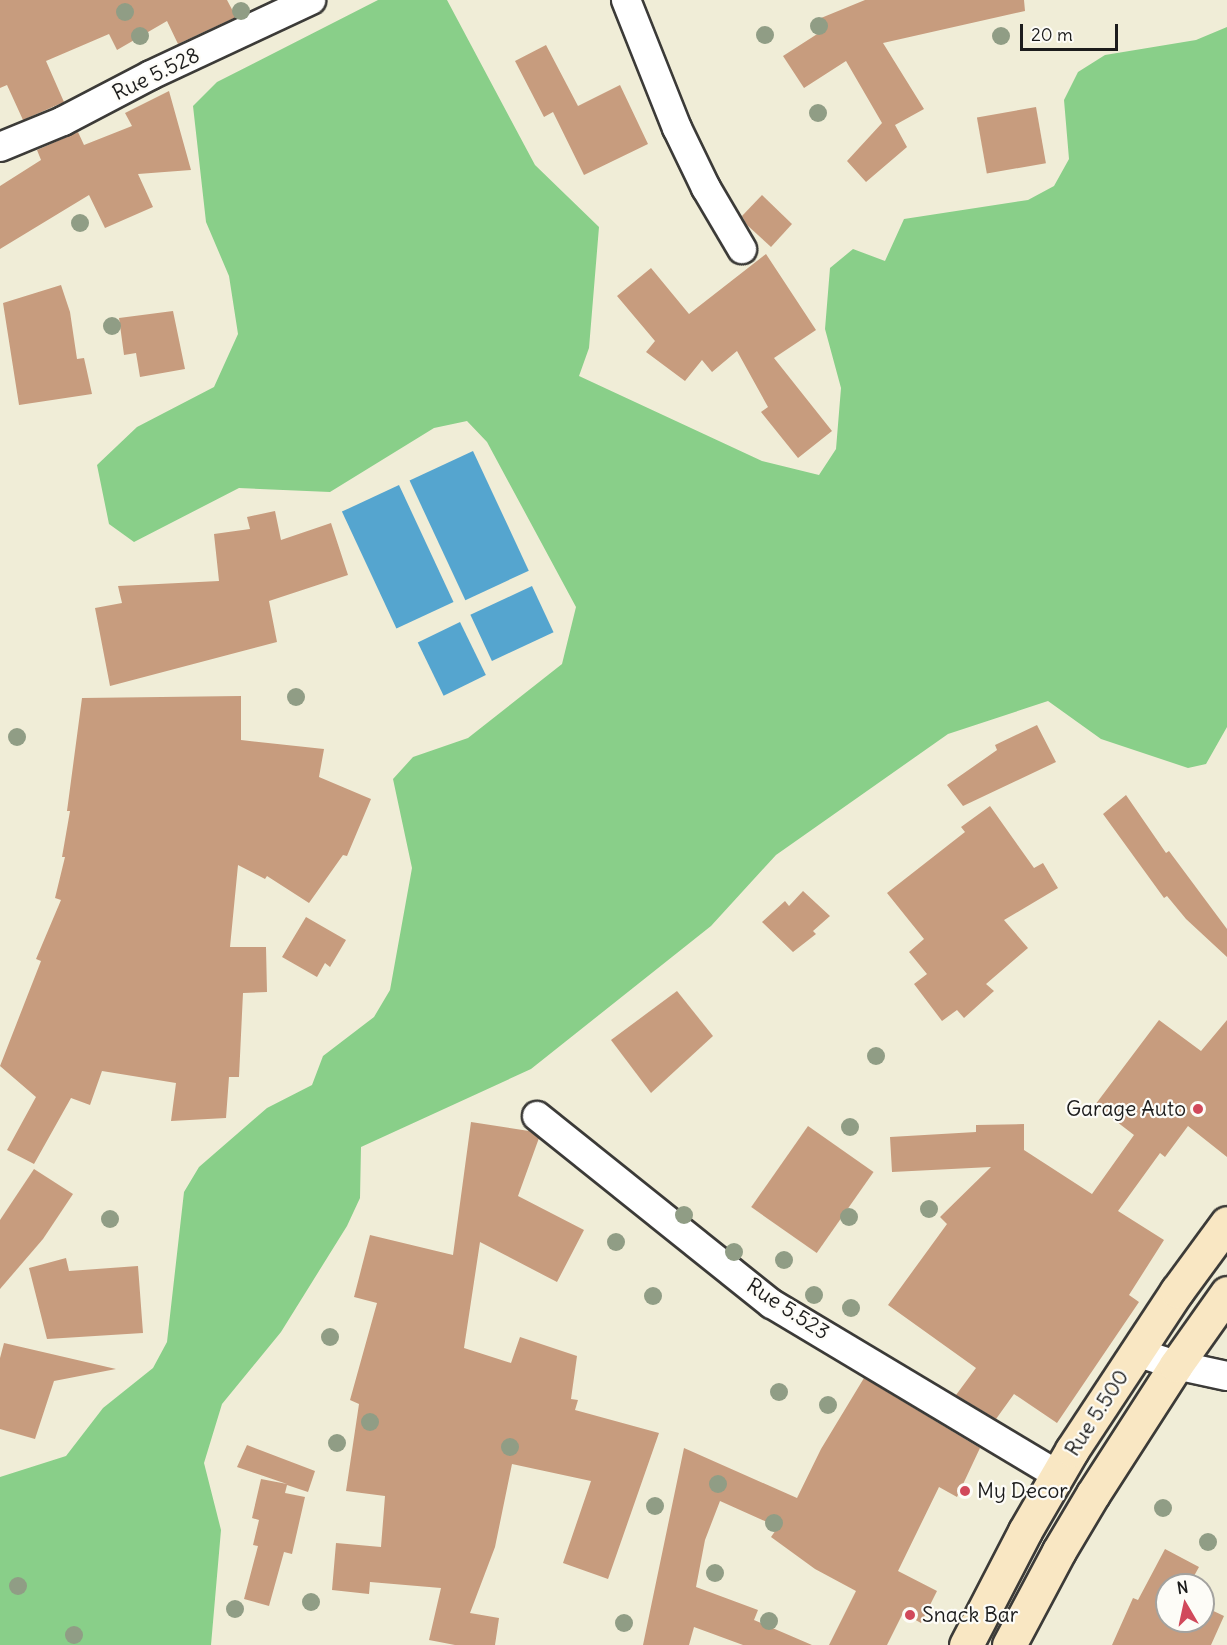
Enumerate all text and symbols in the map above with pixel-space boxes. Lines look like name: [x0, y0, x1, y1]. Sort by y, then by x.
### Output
scale bar: [1023, 12, 1120, 50]
text: 20 m: [1031, 23, 1073, 46]
street label: Rue 5.528: [108, 42, 204, 106]
place label: Garage Auto: [1066, 1096, 1186, 1122]
marker: Garage Auto: [1191, 1102, 1205, 1116]
street label: Rue 5.523: [742, 1273, 834, 1345]
street label: Rue 5.500: [1060, 1365, 1134, 1461]
place label: My Decor: [977, 1478, 1068, 1504]
marker: My Decor: [958, 1484, 972, 1498]
north arrow: [1155, 1573, 1215, 1633]
text: N: [1175, 1576, 1190, 1598]
place label: Snack Bar: [922, 1602, 1018, 1628]
marker: Snack Bar: [903, 1608, 917, 1622]

